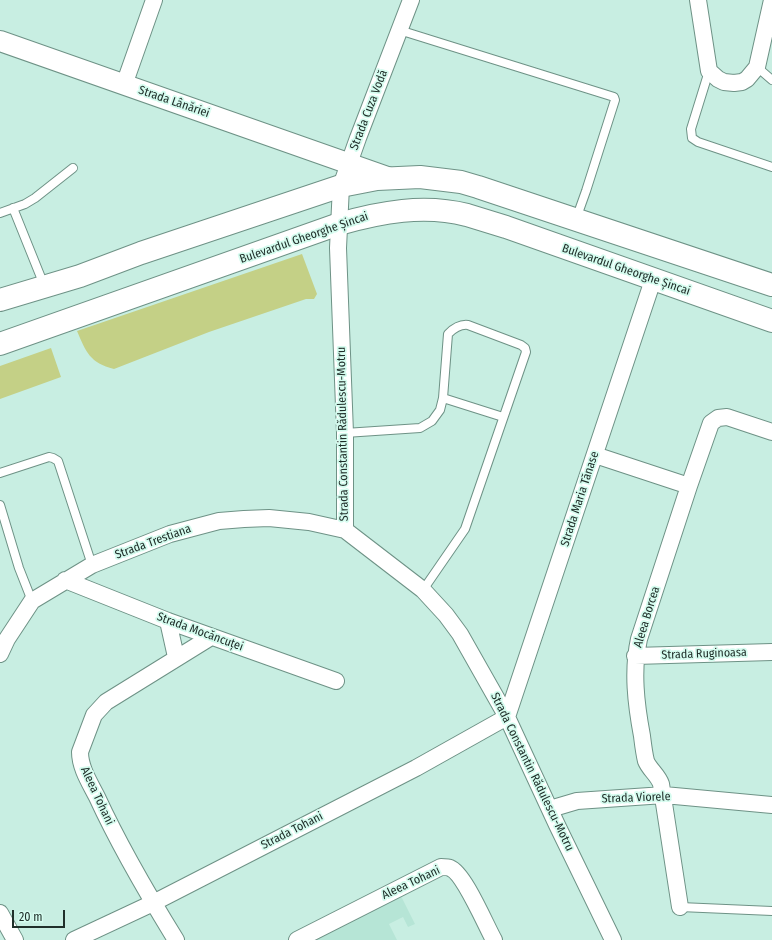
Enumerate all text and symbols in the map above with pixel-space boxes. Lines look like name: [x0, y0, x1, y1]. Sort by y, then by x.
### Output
street label: Strada Cuza Vodă: [347, 68, 391, 152]
street label: Strada Lânăriei: [137, 83, 211, 121]
street label: Bulevardul Gheorghe Șincai: [238, 209, 370, 267]
street label: Bulevardul Gheorghe Șincai: [560, 241, 692, 299]
street label: Strada Constantin Rădulescu-Motru: [334, 347, 352, 521]
street label: Strada Maria Tănase: [558, 450, 602, 548]
street label: Strada Trestiana: [113, 522, 193, 562]
street label: Aleea Borcea: [631, 585, 663, 649]
street label: Strada Mocăncuței: [155, 610, 245, 654]
street label: Strada Ruginoasa: [661, 645, 747, 663]
street label: Strada Constantin Rădulescu-Motru: [487, 690, 577, 854]
street label: Aleea Tohani: [77, 765, 117, 827]
street label: Strada Viorele: [601, 790, 671, 806]
street label: Strada Tohani: [259, 809, 325, 853]
street label: Aleea Tohani: [380, 863, 442, 903]
scale bar: [14, 902, 67, 928]
text: 20 m: [19, 910, 43, 924]

